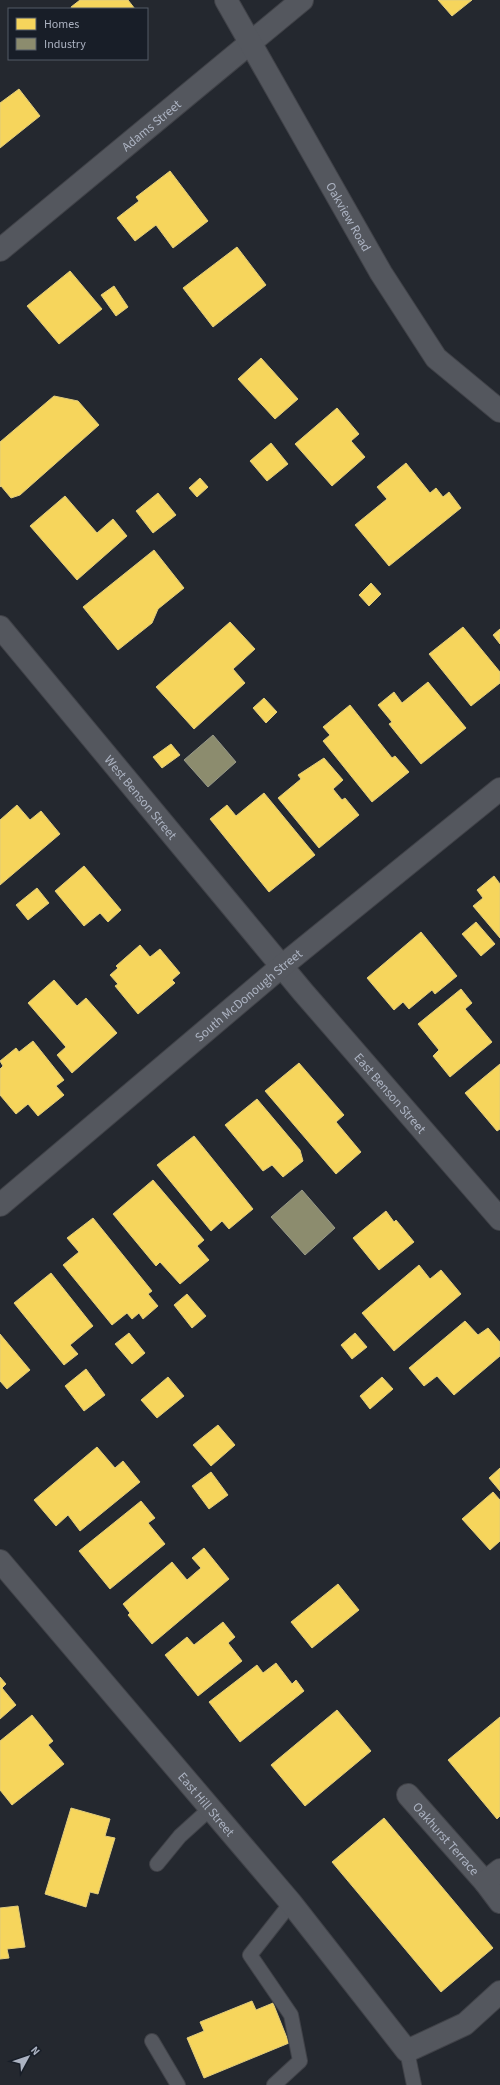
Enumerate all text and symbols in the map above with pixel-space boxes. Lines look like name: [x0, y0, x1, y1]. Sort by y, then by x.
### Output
legend: [8, 8, 148, 60]
text: Homes: [44, 16, 79, 33]
text: Industry: [44, 36, 86, 53]
street label: Adams Street: [118, 95, 186, 156]
street label: Oakview Road: [321, 179, 375, 255]
street label: West Benson Street: [100, 752, 181, 844]
street label: South McDonough Street: [191, 945, 307, 1046]
street label: East Benson Street: [350, 1049, 430, 1138]
street label: East Hill Street: [173, 1769, 239, 1841]
street label: Oakhurst Terrace: [408, 1799, 483, 1880]
north arrow: [8, 2037, 48, 2077]
text: N: [27, 2043, 43, 2059]

